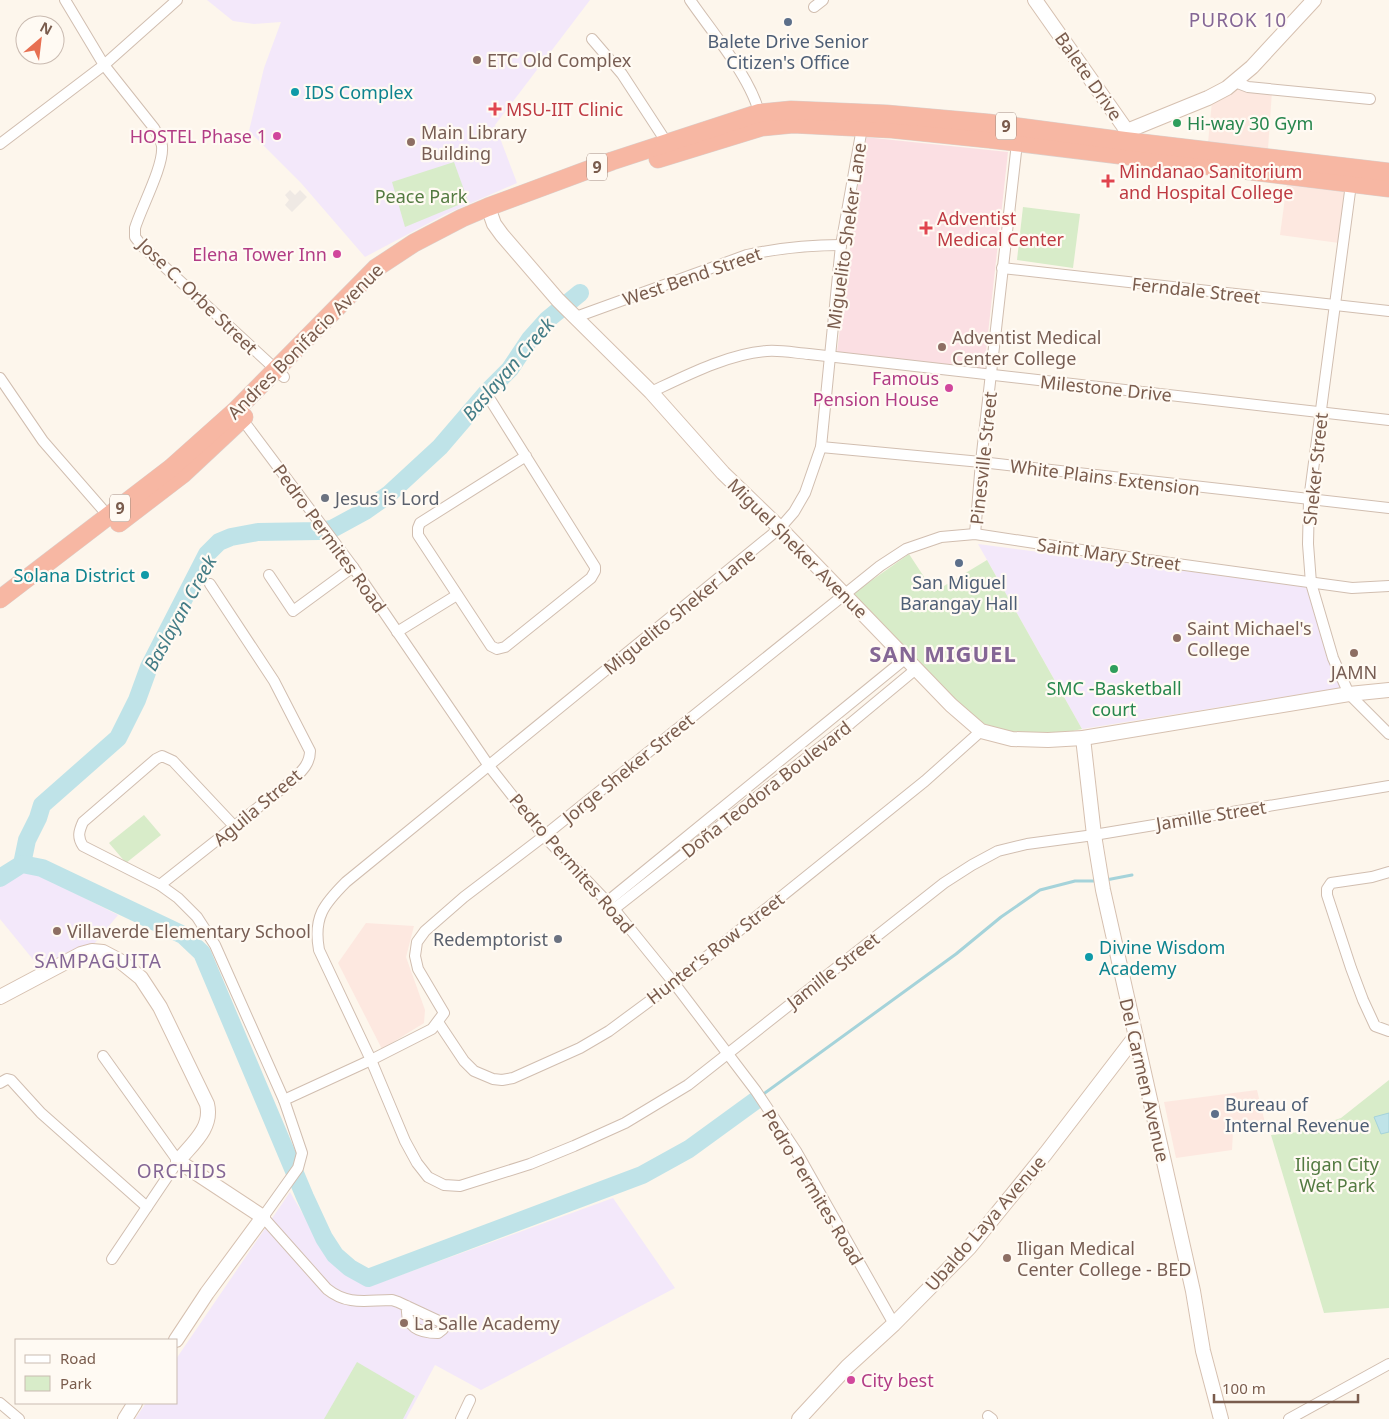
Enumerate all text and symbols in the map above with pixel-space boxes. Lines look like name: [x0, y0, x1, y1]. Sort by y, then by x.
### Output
district label: PUROK 10: [1189, 7, 1287, 33]
north arrow: [15, 15, 65, 65]
marker: Balete Drive Senior Citizen's Office: [782, 16, 794, 28]
text: N: [37, 17, 56, 39]
street label: Balete Drive: [1050, 27, 1128, 125]
place label: Balete Drive Senior Citizen's Office: [707, 29, 869, 74]
place label: ETC Old Complex: [487, 48, 632, 72]
marker: ETC Old Complex: [471, 54, 483, 66]
place label: IDS Complex: [305, 80, 413, 104]
marker: IDS Complex: [289, 86, 301, 98]
place label: MSU-IIT Clinic: [506, 97, 623, 121]
marker: MSU-IIT Clinic: [488, 102, 502, 116]
place label: Hi-way 30 Gym: [1187, 111, 1313, 135]
road number: 9: [996, 112, 1016, 140]
marker: Hi-way 30 Gym: [1171, 117, 1183, 129]
place label: Main Library Building: [421, 120, 528, 165]
place label: HOSTEL Phase 1: [130, 124, 267, 148]
marker: HOSTEL Phase 1: [271, 130, 283, 142]
marker: Main Library Building: [405, 136, 417, 148]
street label: Miguelito Sheker Lane: [821, 141, 871, 331]
road number: 9: [587, 154, 607, 180]
place label: Mindanao Sanitorium and Hospital College: [1119, 159, 1302, 204]
marker: Mindanao Sanitorium and Hospital College: [1101, 174, 1115, 188]
park label: Peace Park: [375, 184, 468, 208]
place label: Adventist Medical Center: [937, 206, 1065, 251]
marker: Adventist Medical Center: [919, 221, 933, 235]
street label: Jose C. Orbe Street: [131, 231, 263, 360]
street label: West Bend Street: [619, 241, 765, 311]
place label: Elena Tower Inn: [192, 242, 327, 266]
marker: Elena Tower Inn: [331, 248, 343, 260]
street label: Andres Bonifacio Avenue: [222, 258, 388, 424]
street label: Ferndale Street: [1131, 271, 1262, 309]
water label: Baslayan Creek: [456, 312, 560, 426]
place label: Adventist Medical Center College: [952, 325, 1102, 370]
marker: Adventist Medical Center College: [936, 341, 948, 353]
place label: Famous Pension House: [813, 366, 939, 411]
street label: Milestone Drive: [1039, 369, 1173, 407]
marker: Famous Pension House: [943, 382, 955, 394]
street label: Pinesville Street: [964, 390, 1002, 526]
street label: Sheker Street: [1297, 411, 1333, 527]
street label: White Plains Extension: [1009, 453, 1201, 501]
street label: Pedro Permites Road: [268, 459, 392, 617]
street label: Miguel Sheker Avenue: [723, 473, 873, 623]
place label: Jesus is Lord: [333, 486, 440, 510]
marker: Jesus is Lord: [319, 492, 331, 504]
road number: 9: [110, 494, 130, 522]
street label: Saint Mary Street: [1036, 532, 1183, 576]
street label: Miguelito Sheker Lane: [598, 542, 760, 680]
water label: Baslayan Creek: [138, 550, 223, 675]
marker: San Miguel Barangay Hall: [953, 557, 965, 569]
place label: Solana District: [13, 563, 135, 587]
marker: Solana District: [139, 569, 151, 581]
place label: San Miguel Barangay Hall: [900, 570, 1018, 615]
place label: Saint Michael's College: [1187, 616, 1312, 661]
marker: Saint Michael's College: [1171, 632, 1183, 644]
district label: SAN MIGUEL: [869, 638, 1017, 668]
marker: JAMN: [1348, 647, 1360, 659]
place label: JAMN: [1329, 660, 1377, 684]
marker: SMC -Basketball court: [1108, 663, 1120, 675]
place label: SMC -Basketball court: [1046, 676, 1182, 721]
street label: Jorge Sheker Street: [556, 707, 699, 830]
street label: Doña Teodora Boulevard: [676, 715, 856, 863]
street label: Aguila Street: [208, 763, 306, 851]
street label: Pedro Permites Road: [505, 788, 639, 938]
street label: Jamille Street: [1152, 794, 1268, 836]
street label: Hunter's Row Street: [641, 887, 789, 1009]
place label: Villaverde Elementary School: [67, 919, 311, 943]
marker: Villaverde Elementary School: [51, 925, 63, 937]
street label: Jamille Street: [780, 926, 884, 1015]
place label: Redemptorist: [433, 927, 548, 951]
marker: Redemptorist: [552, 933, 564, 945]
place label: Divine Wisdom Academy: [1099, 935, 1225, 980]
district label: SAMPAGUITA: [34, 948, 162, 974]
marker: Divine Wisdom Academy: [1083, 951, 1095, 963]
street label: Del Carmen Avenue: [1114, 996, 1176, 1164]
place label: Bureau of Internal Revenue: [1225, 1092, 1370, 1137]
street label: Pedro Permites Road: [757, 1105, 869, 1269]
marker: Bureau of Internal Revenue: [1209, 1108, 1221, 1120]
street label: Ubaldo Laya Avenue: [919, 1150, 1051, 1296]
park label: Iligan City Wet Park: [1295, 1152, 1380, 1197]
district label: ORCHIDS: [137, 1158, 227, 1184]
place label: Iligan Medical Center College - BED: [1017, 1236, 1191, 1281]
marker: Iligan Medical Center College - BED: [1001, 1252, 1013, 1264]
place label: La Salle Academy: [414, 1311, 561, 1335]
marker: La Salle Academy: [398, 1317, 410, 1329]
legend: [15, 1339, 178, 1404]
text: Road: [60, 1348, 96, 1368]
place label: City best: [861, 1368, 934, 1392]
scale bar: [1214, 1372, 1358, 1404]
text: Park: [60, 1373, 92, 1393]
marker: City best: [845, 1374, 857, 1386]
text: 100 m: [1222, 1378, 1266, 1398]

